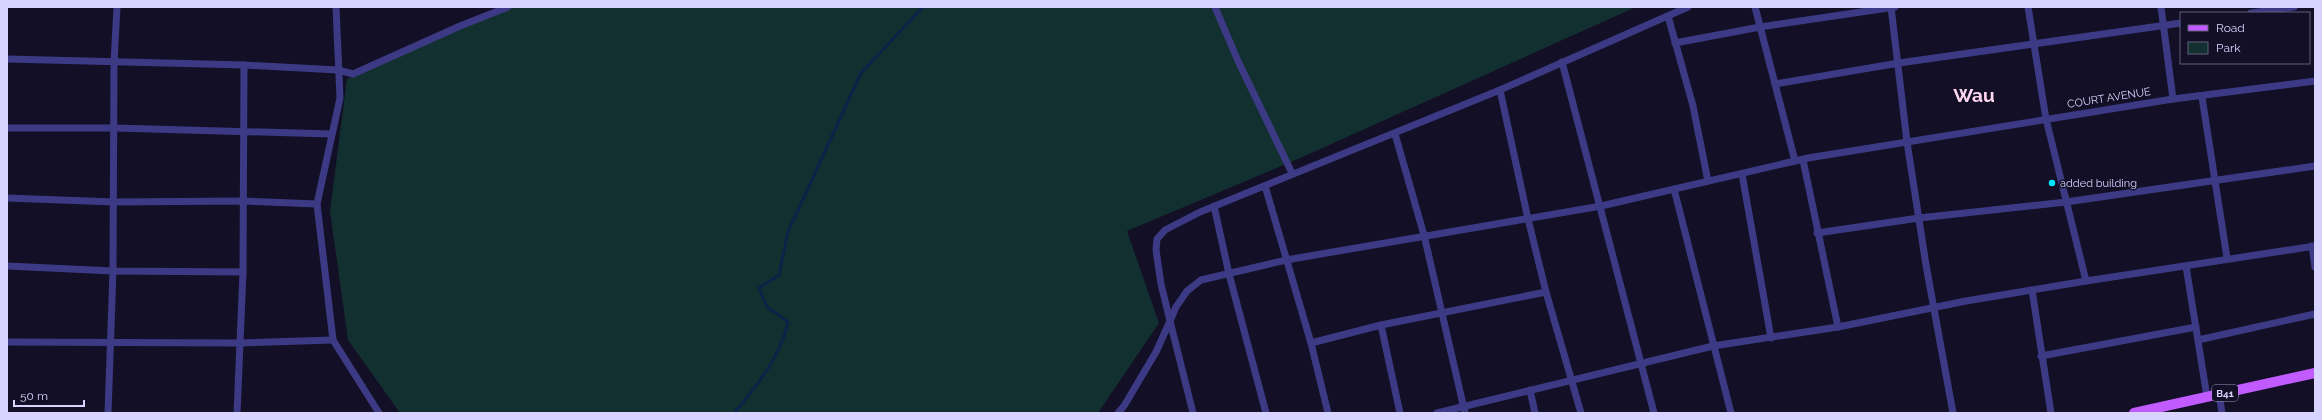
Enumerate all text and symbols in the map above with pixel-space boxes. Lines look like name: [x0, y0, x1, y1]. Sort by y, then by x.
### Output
legend: [2180, 12, 2310, 64]
text: Road: [2216, 21, 2245, 35]
text: Park: [2216, 41, 2241, 55]
district label: Wau: [1953, 84, 1995, 106]
street label: COURT AVENUE: [2066, 85, 2152, 111]
place label: added building: [2060, 177, 2137, 190]
marker: added building: [2047, 178, 2057, 188]
scale bar: [14, 382, 84, 408]
road number: B41: [2212, 385, 2238, 401]
text: 50 m: [20, 389, 48, 403]

